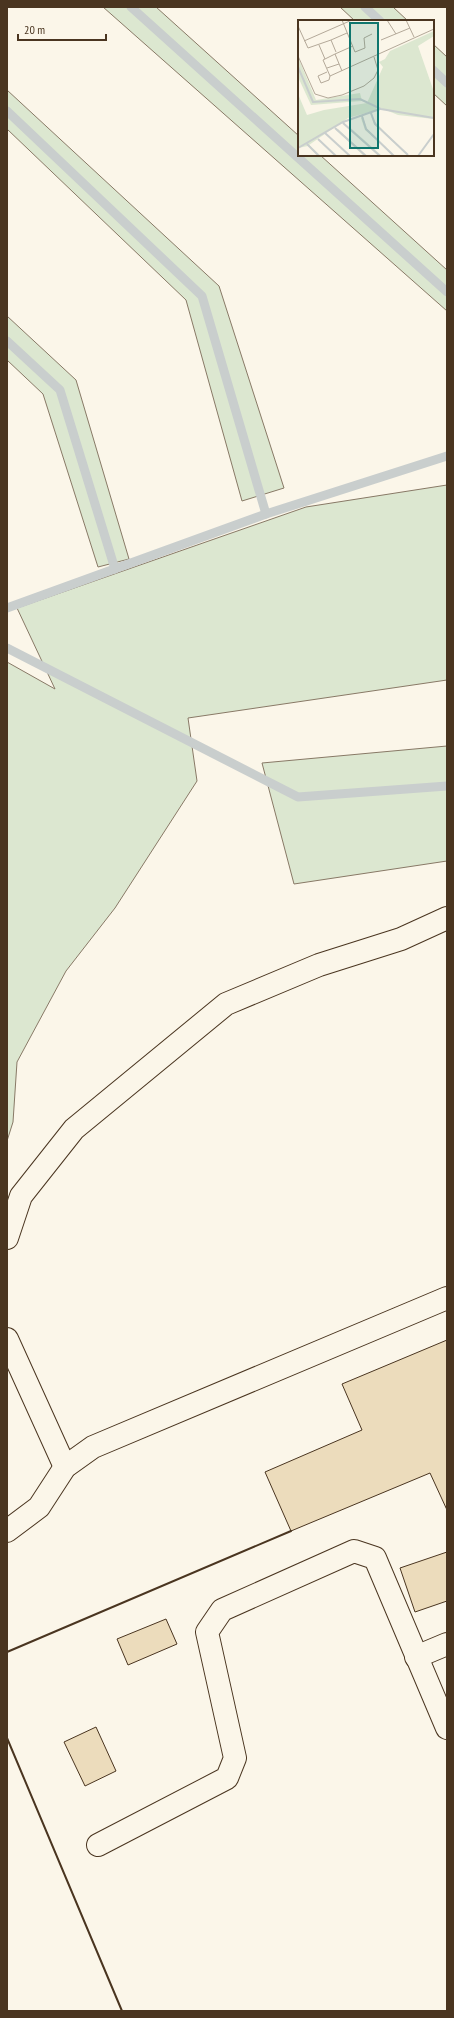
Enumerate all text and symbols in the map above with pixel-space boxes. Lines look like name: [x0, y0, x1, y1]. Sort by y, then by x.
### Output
scale bar: [18, 16, 106, 42]
inset map: [298, 20, 434, 156]
text: 20 m: [24, 22, 45, 37]

